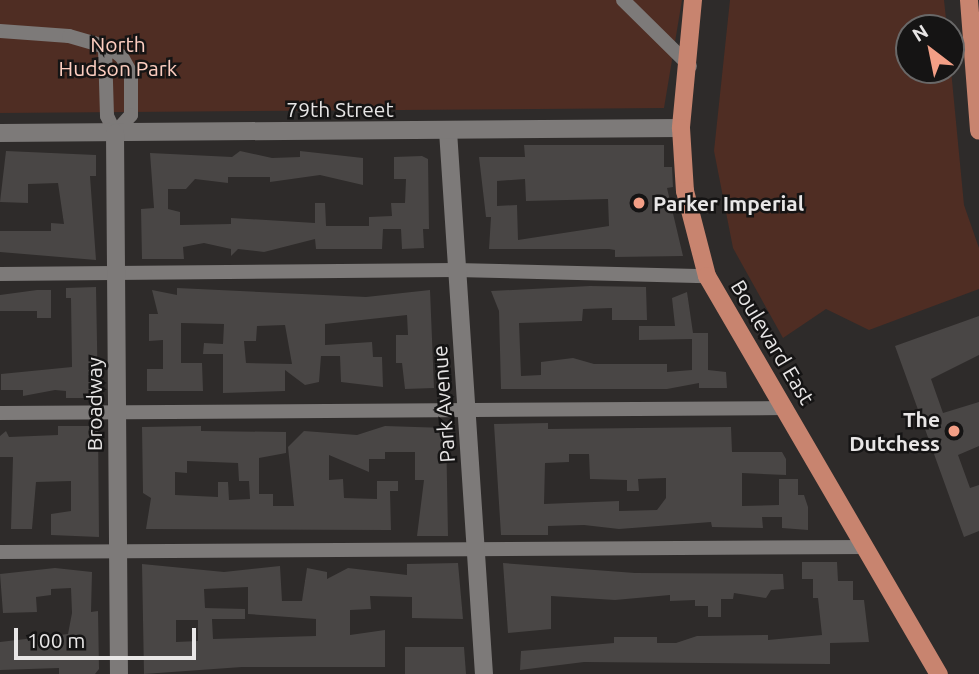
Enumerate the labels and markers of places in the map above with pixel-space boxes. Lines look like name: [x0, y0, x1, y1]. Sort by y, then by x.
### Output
place label: Parker Imperial: [653, 190, 804, 216]
marker: Parker Imperial: [631, 195, 647, 211]
place label: The Dutchess: [849, 406, 940, 456]
marker: The Dutchess: [946, 423, 962, 439]

